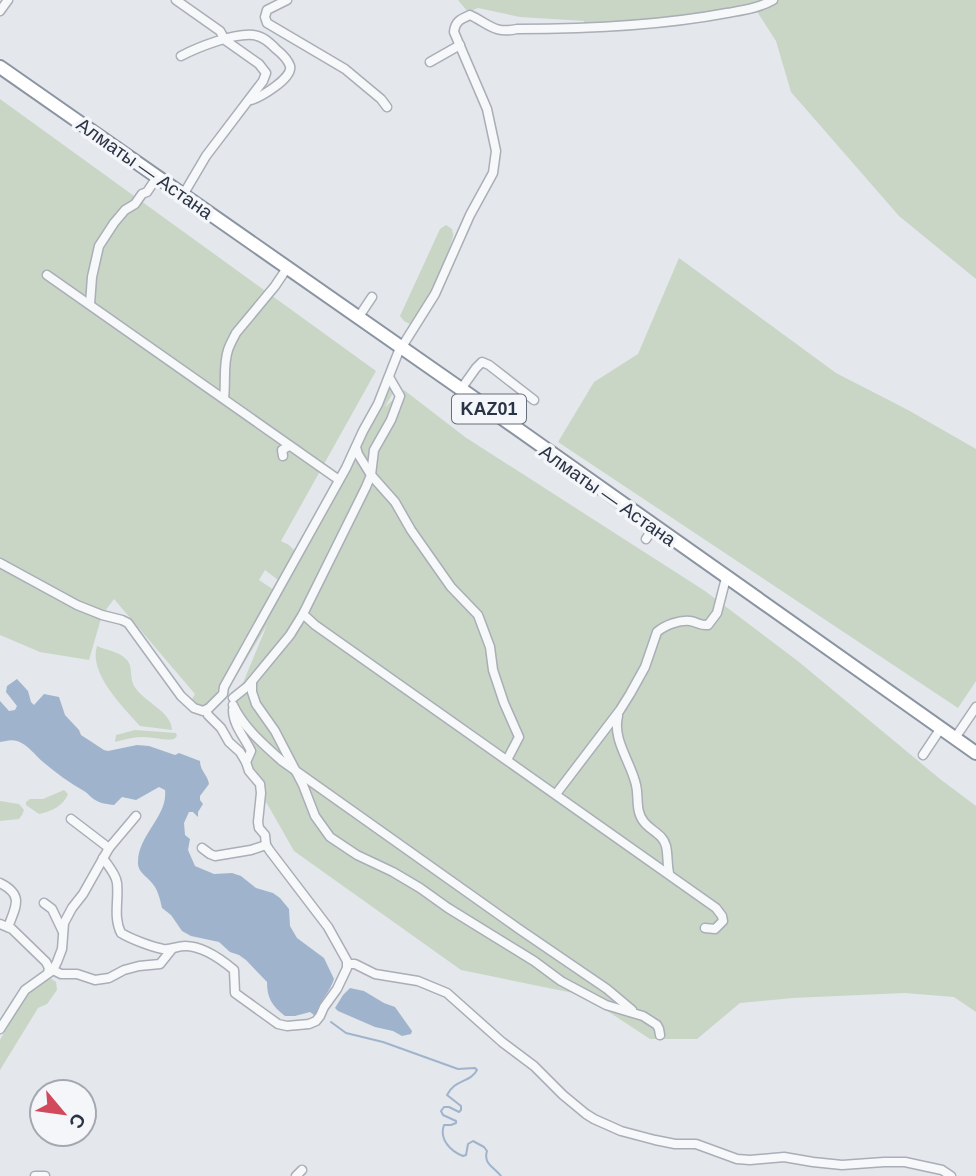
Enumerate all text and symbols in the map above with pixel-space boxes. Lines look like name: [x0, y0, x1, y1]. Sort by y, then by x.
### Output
street label: Алматы — Астана: [73, 114, 217, 223]
road number: KАZ01: [452, 394, 526, 424]
street label: Алматы — Астана: [536, 441, 680, 550]
north arrow: [28, 1078, 98, 1148]
text: С: [65, 1110, 90, 1132]

